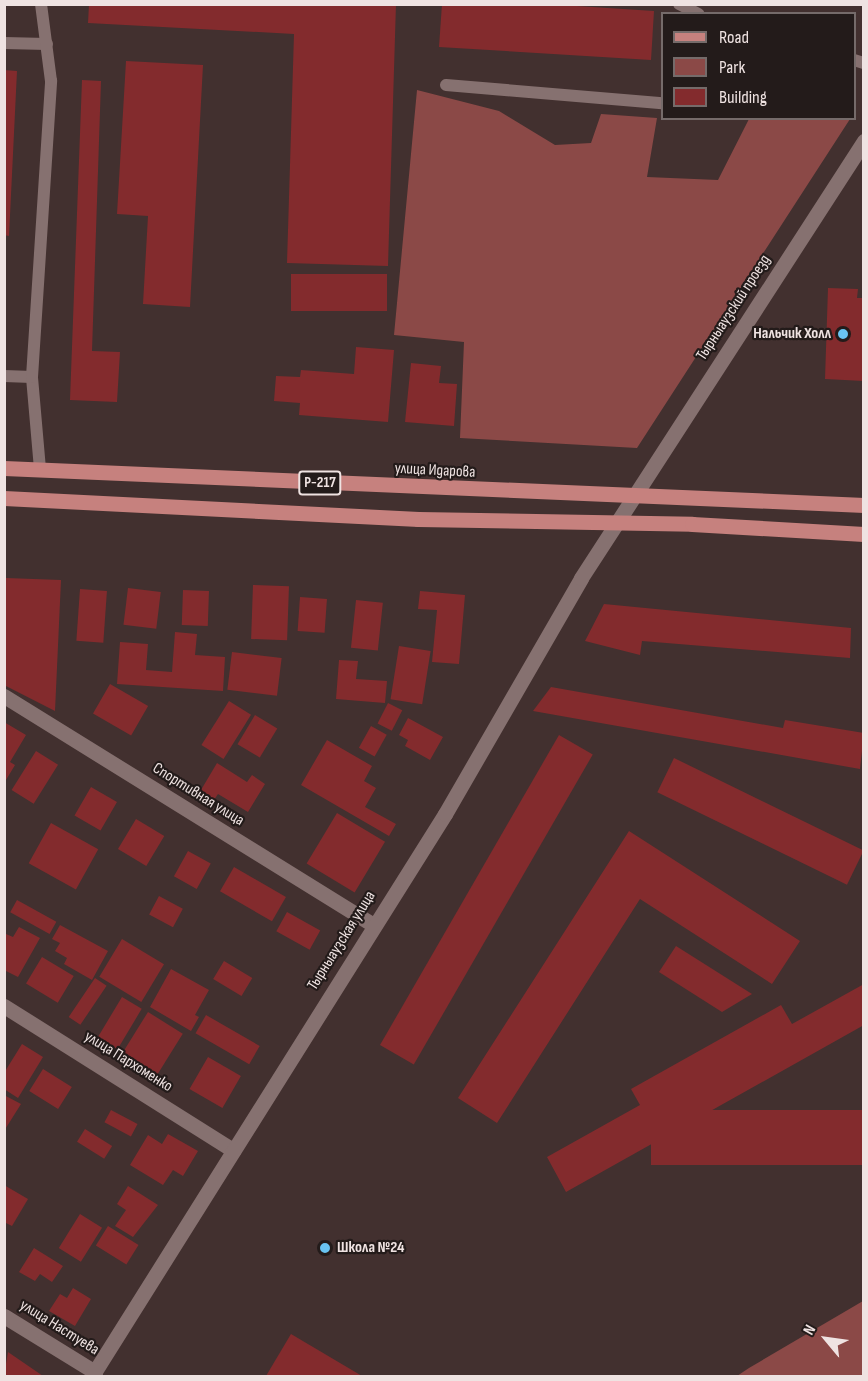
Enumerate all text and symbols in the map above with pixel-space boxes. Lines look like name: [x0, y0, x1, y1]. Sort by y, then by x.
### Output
legend: [661, 12, 856, 120]
text: Road: [719, 27, 749, 48]
text: Park: [719, 57, 745, 78]
text: Building: [719, 87, 767, 108]
street label: Тырныаузский проезд: [693, 252, 775, 364]
place label: Нальчик Холл: [753, 324, 831, 344]
marker: Нальчик Холл: [836, 327, 850, 341]
street label: улица Идарова: [394, 459, 476, 483]
road number: Р-217: [298, 471, 342, 495]
street label: Спортивная улица: [149, 759, 247, 831]
street label: Тырныаузская улица: [304, 888, 380, 994]
street label: улица Пархоменко: [80, 1027, 176, 1097]
place label: Школа №24: [337, 1238, 405, 1258]
marker: Школа №24: [318, 1241, 332, 1255]
street label: улица Настуева: [16, 1296, 102, 1360]
north arrow: [796, 1309, 856, 1369]
text: N: [799, 1322, 820, 1338]

